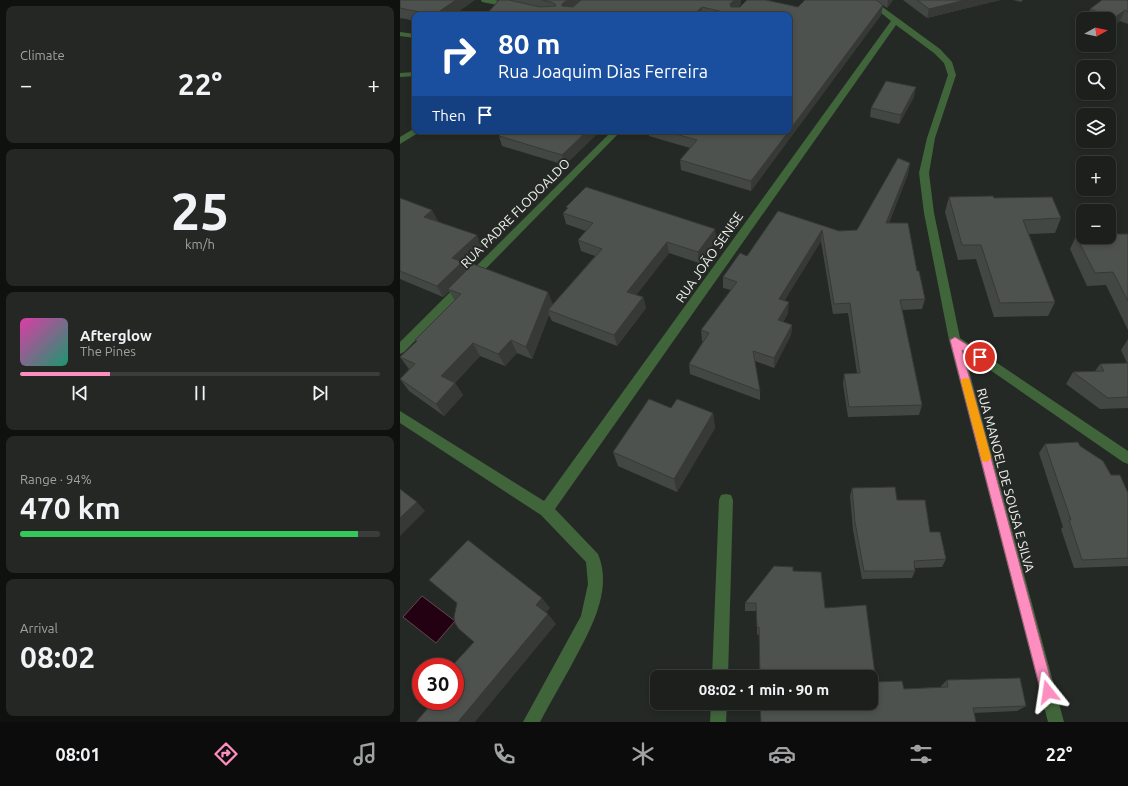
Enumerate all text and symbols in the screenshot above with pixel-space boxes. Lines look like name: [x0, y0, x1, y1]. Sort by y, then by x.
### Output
north arrow: [1076, 12, 1116, 52]
map controls: [1076, 12, 1116, 244]
icon: right: [432, 28, 484, 80]
text: 80 m: [498, 28, 560, 59]
text: Climate: [20, 48, 65, 62]
button: search: [1076, 60, 1116, 100]
text: Rua Joaquim Dias Ferreira: [498, 61, 708, 81]
text: 22°: [178, 67, 222, 101]
text: −: [20, 72, 32, 97]
text: +: [368, 72, 380, 97]
icon: arrive: [474, 104, 496, 126]
text: Then: [432, 107, 466, 124]
button: layers: [1076, 108, 1116, 148]
street label: RUA PADRE FLODOALDO: [458, 156, 572, 270]
button: +: [1076, 156, 1116, 196]
text: 25: [171, 182, 229, 240]
button: −: [1076, 204, 1116, 244]
street label: RUA JOÃO SENISE: [673, 209, 745, 305]
text: km/h: [185, 237, 215, 251]
text: Afterglow: [80, 327, 152, 344]
pin: [963, 340, 997, 374]
text: The Pines: [80, 344, 136, 358]
icon: arrive: [969, 346, 991, 368]
icon: previous: [69, 382, 91, 404]
icon: pause: [189, 382, 211, 404]
icon: next: [309, 382, 331, 404]
street label: RUA MANOEL DE SOUSA E SILVA: [975, 387, 1037, 574]
text: Range · 94%: [20, 472, 92, 486]
text: 470 km: [20, 491, 121, 525]
text: Arrival: [20, 621, 58, 635]
text: 08:02: [20, 640, 95, 674]
speed limit sign: 30: [412, 658, 464, 710]
position arrow: [1027, 671, 1069, 713]
text: 08:02 · 1 min · 90 m: [699, 681, 829, 698]
icon: directions: [212, 740, 240, 768]
icon: music: [351, 740, 379, 768]
icon: phone: [490, 740, 518, 768]
icon: climate: [629, 740, 657, 768]
icon: car: [768, 740, 796, 768]
icon: filters: [907, 740, 935, 768]
text: 08:01: [56, 744, 101, 764]
text: 22°: [1046, 744, 1072, 764]

